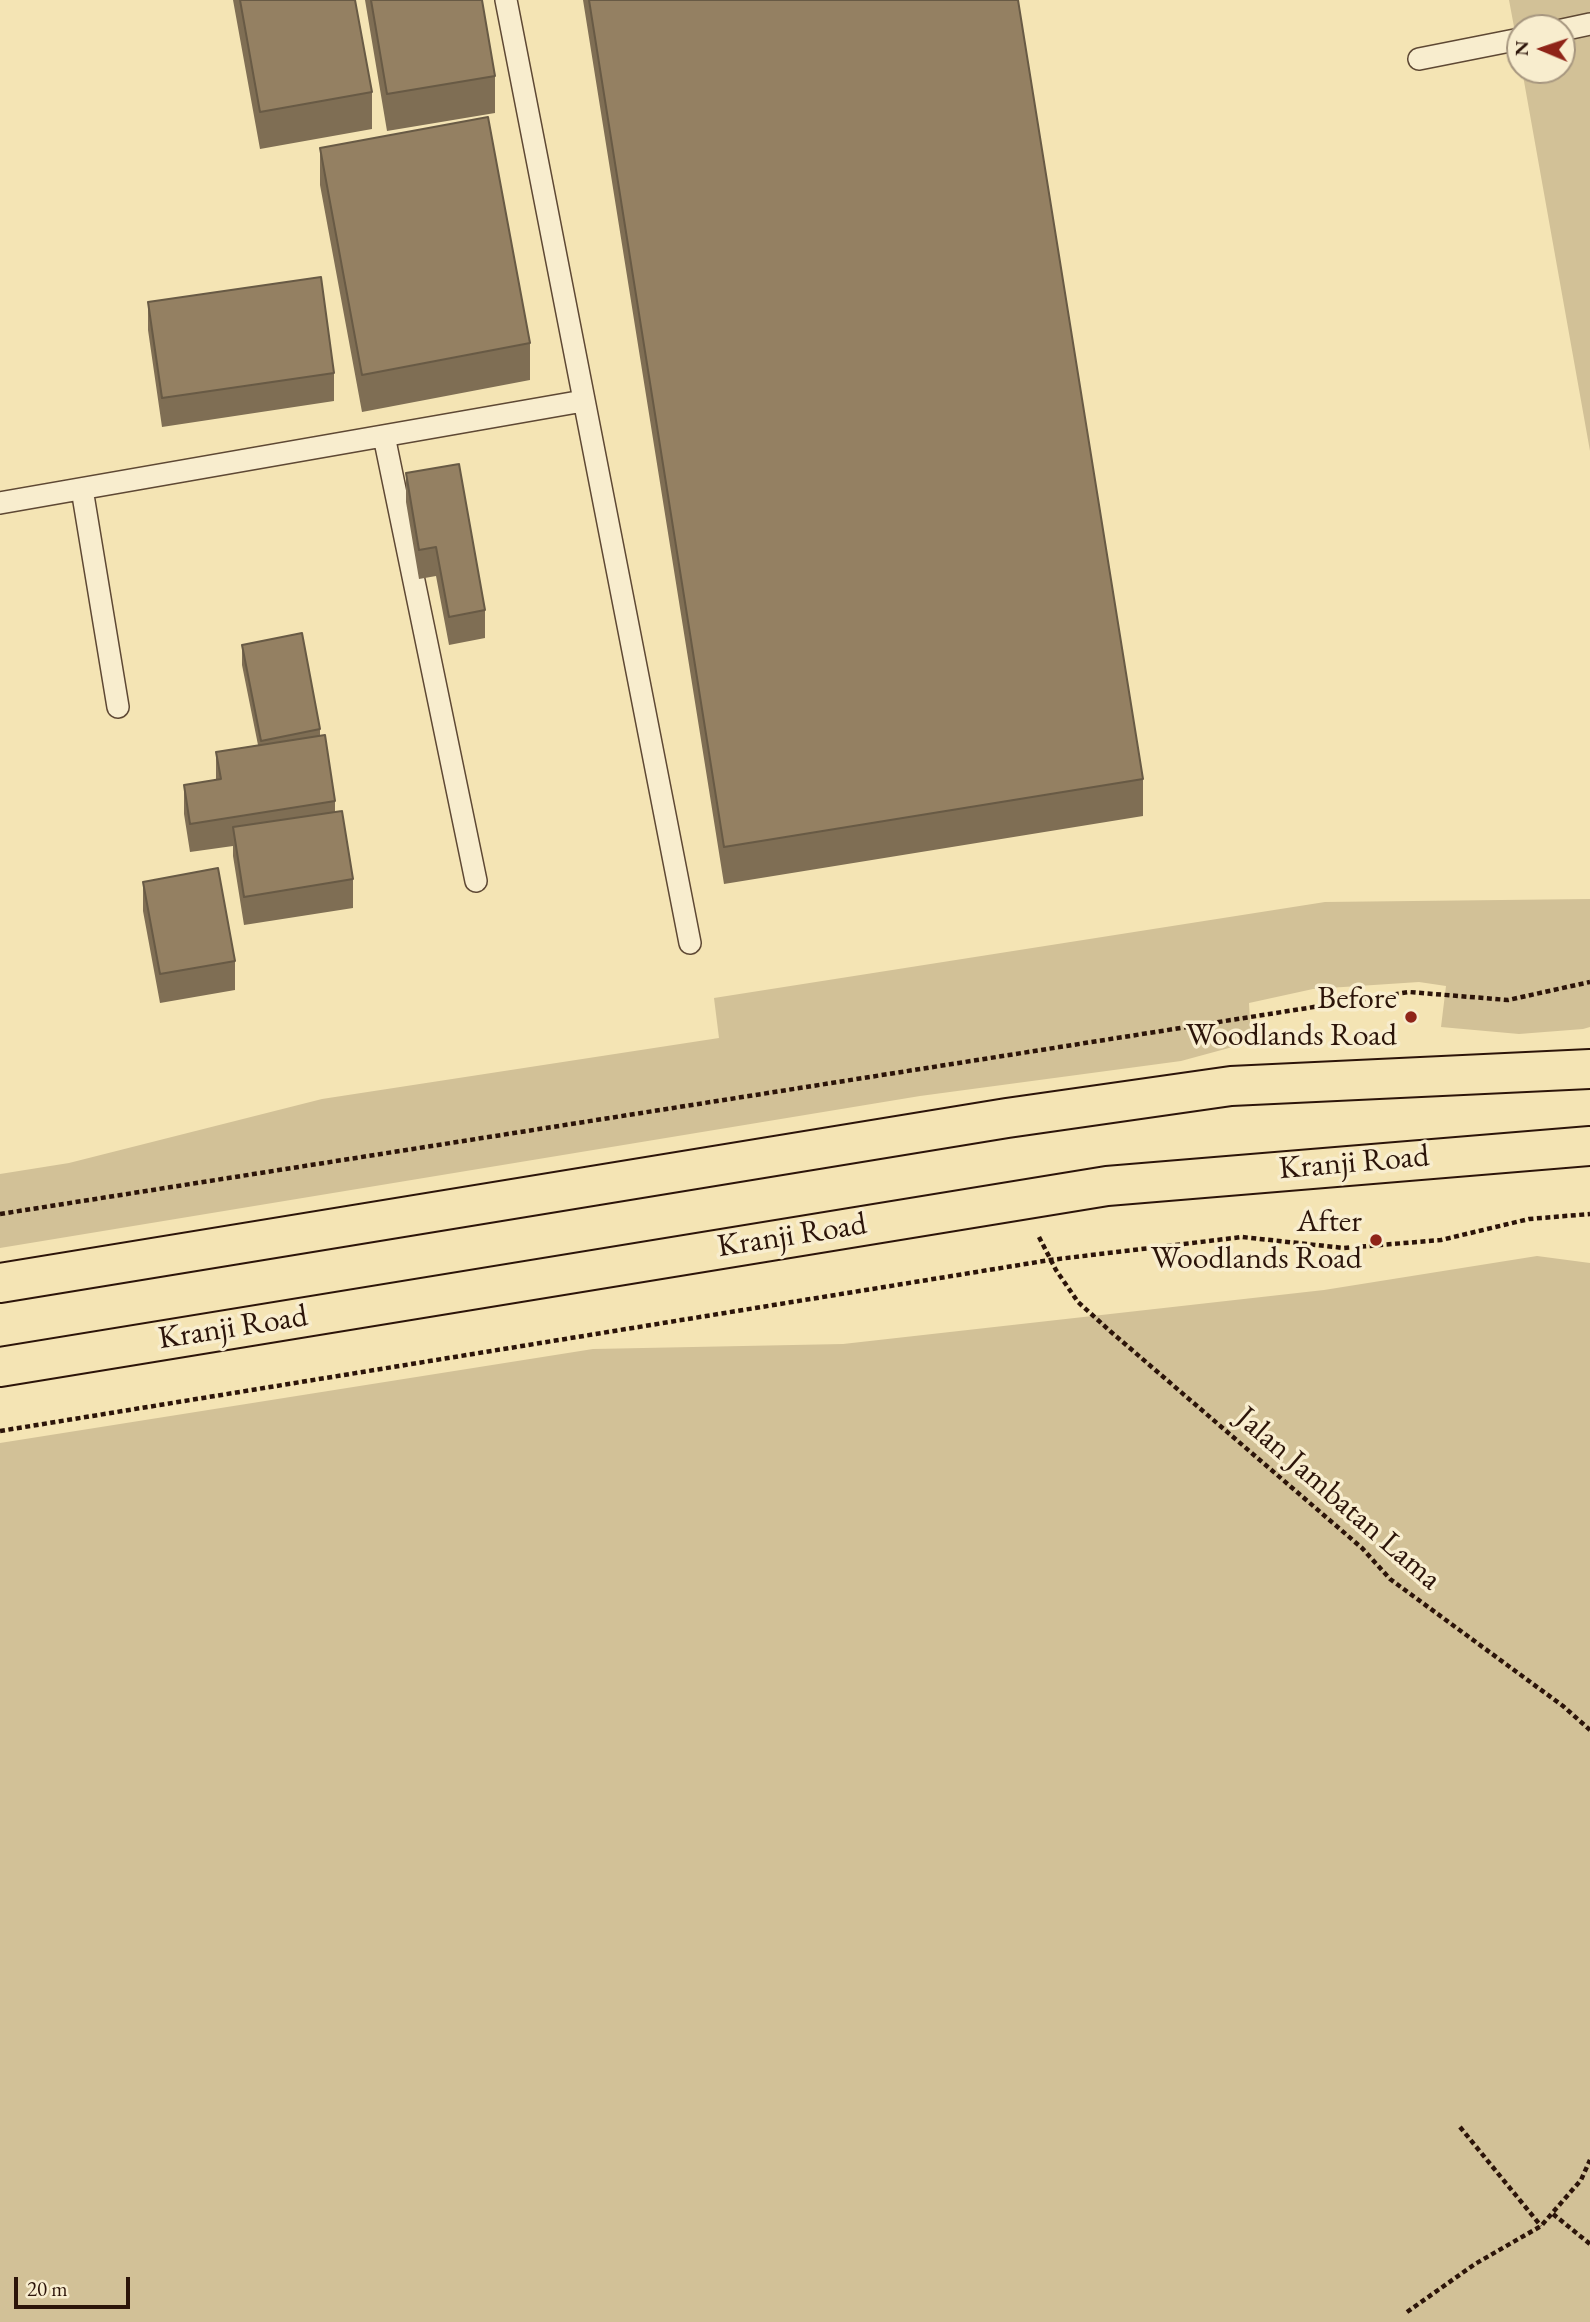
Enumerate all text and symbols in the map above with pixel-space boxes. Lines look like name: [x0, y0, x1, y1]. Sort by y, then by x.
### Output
north arrow: [1506, 14, 1576, 84]
text: N: [1509, 40, 1534, 56]
place label: Before Woodlands Road: [1186, 980, 1397, 1055]
marker: Before Woodlands Road: [1403, 1009, 1419, 1025]
street label: Kranji Road: [1277, 1137, 1431, 1189]
place label: After Woodlands Road: [1151, 1203, 1362, 1278]
street label: Kranji Road: [715, 1205, 869, 1267]
marker: After Woodlands Road: [1368, 1232, 1384, 1248]
street label: Kranji Road: [156, 1297, 310, 1359]
street label: Jalan Jambatan Lama: [1227, 1399, 1449, 1599]
scale bar: [18, 2262, 133, 2306]
text: 20 m: [27, 2275, 68, 2302]

